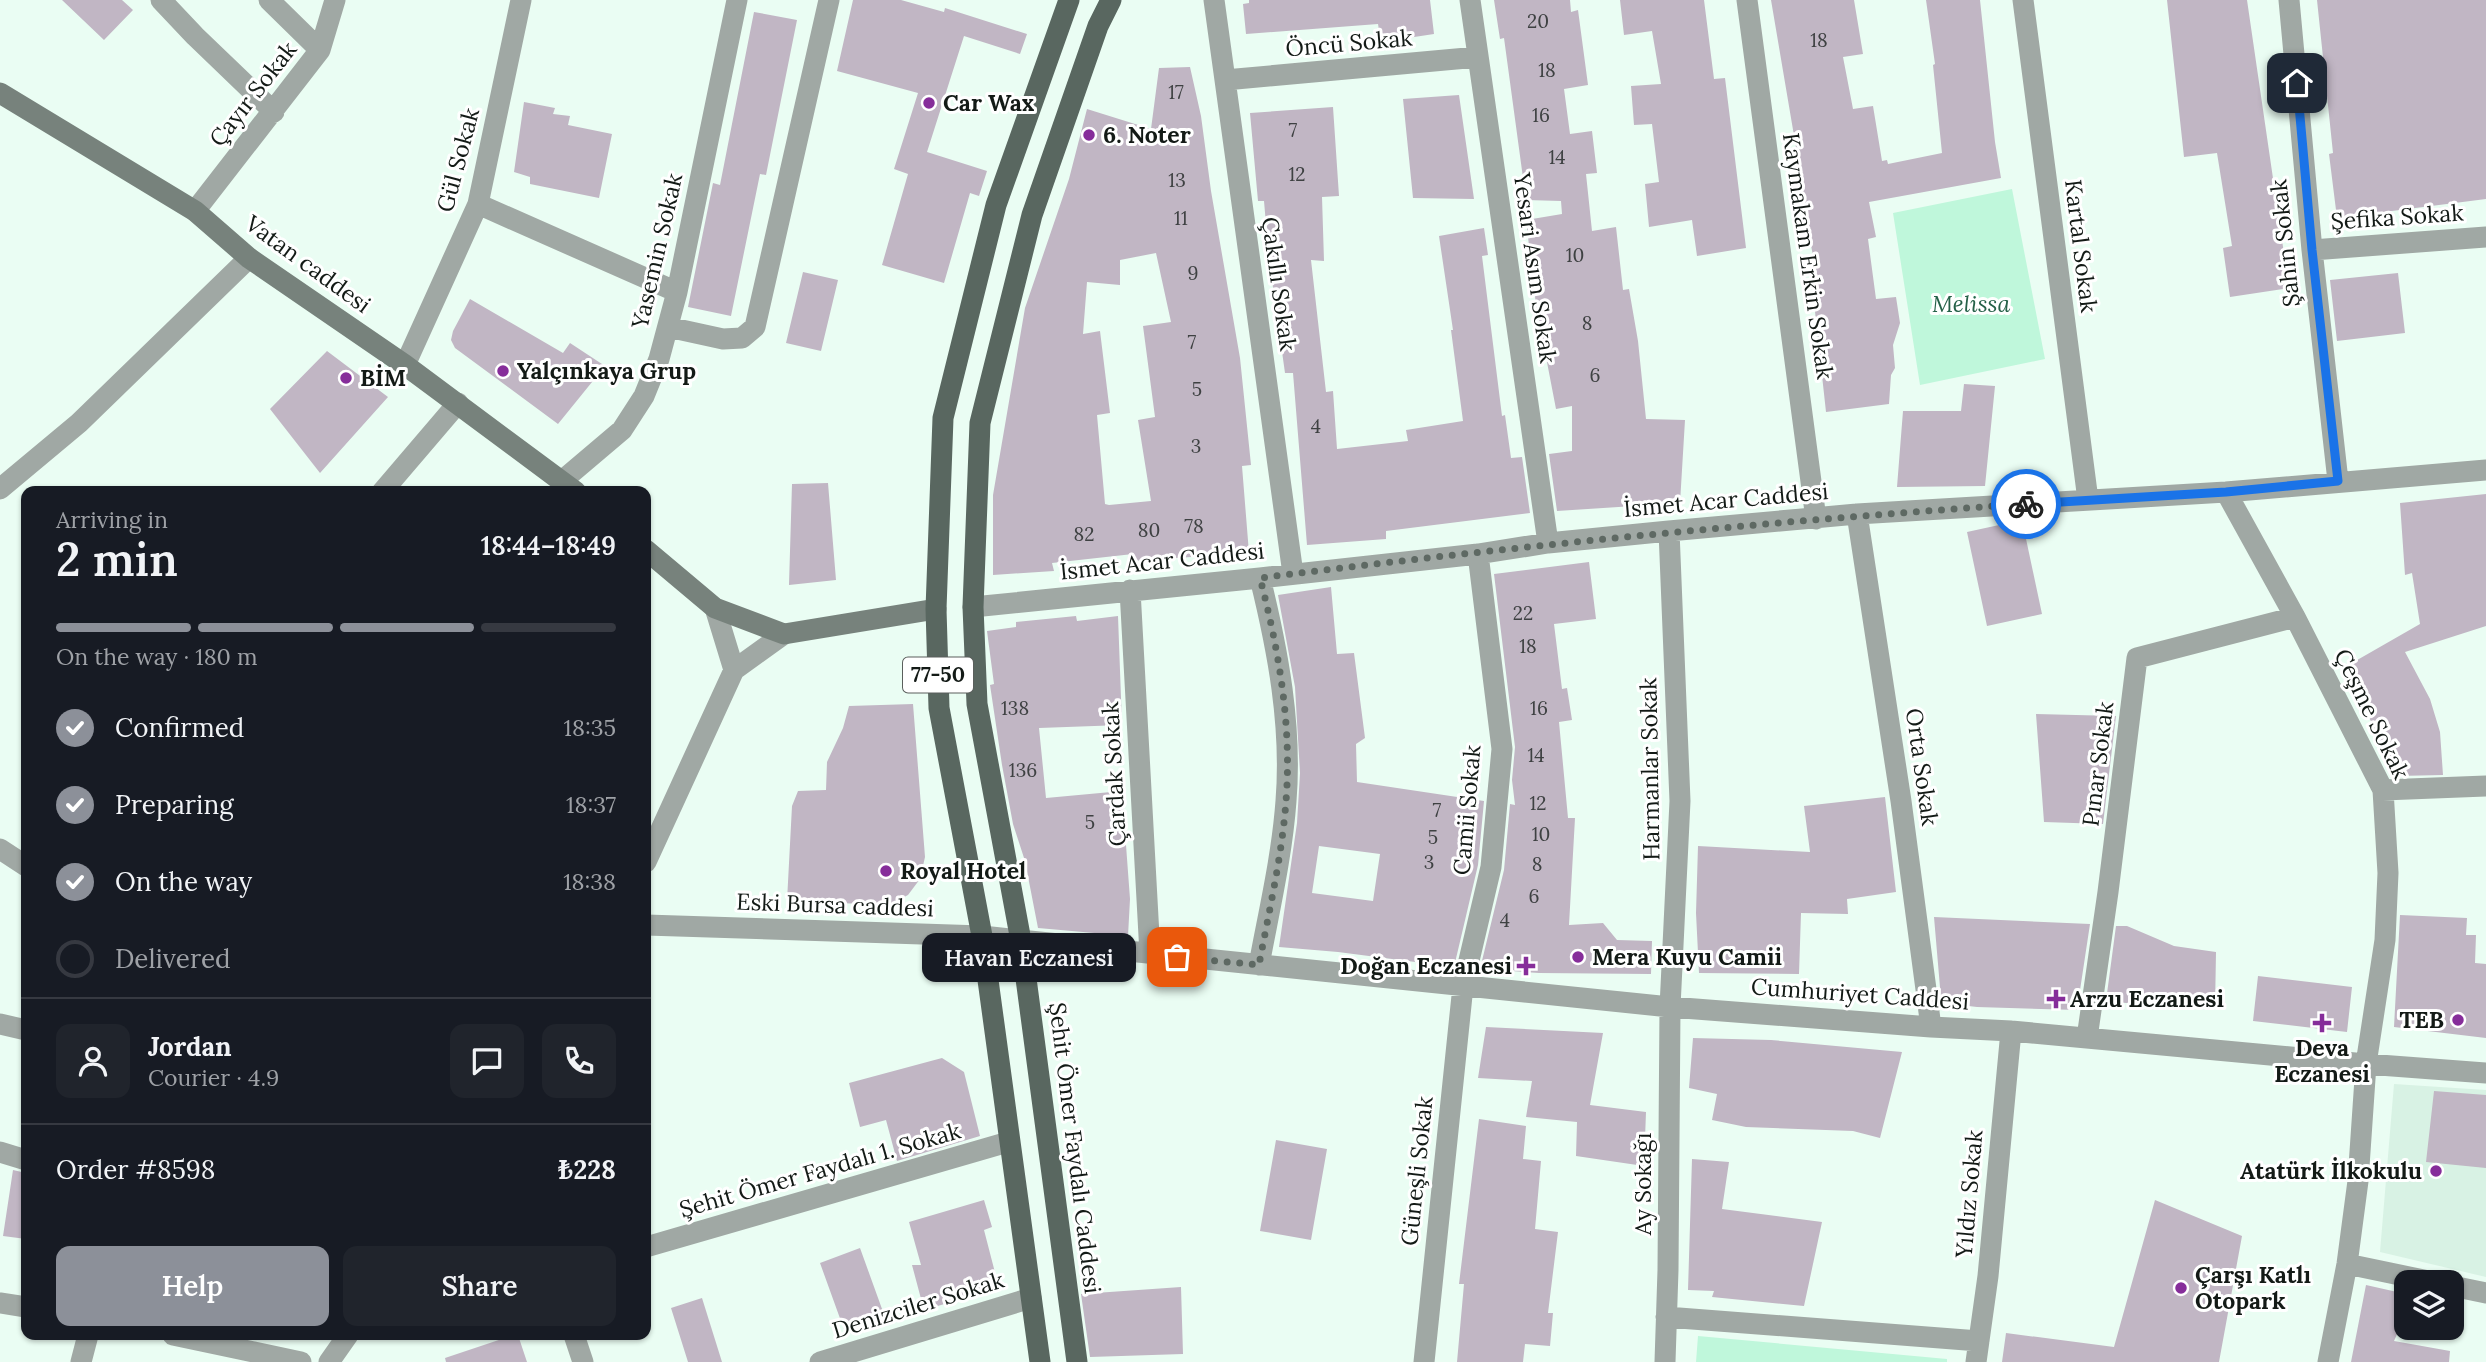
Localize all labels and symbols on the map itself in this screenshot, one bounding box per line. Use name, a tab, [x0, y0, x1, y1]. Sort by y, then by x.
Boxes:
house number: 20	[1527, 9, 1549, 33]
street label: Öncü Sokak	[1284, 22, 1414, 62]
house number: 18	[1810, 28, 1828, 52]
street label: Çayır Sokak	[203, 35, 303, 152]
pin	[2267, 53, 2327, 113]
house number: 18	[1538, 58, 1556, 82]
house number: 17	[1168, 80, 1184, 104]
place label: Car Wax	[943, 88, 1035, 117]
marker: Car Wax	[921, 95, 937, 111]
house number: 16	[1532, 103, 1550, 127]
street label: Gül Sokak	[430, 104, 485, 215]
house number: 7	[1289, 118, 1298, 142]
place label: 6. Noter	[1103, 120, 1191, 149]
marker: 6. Noter	[1081, 127, 1097, 143]
street label: Kaymakam Erkin Sokak	[1777, 131, 1840, 382]
house number: 14	[1548, 145, 1566, 169]
house number: 12	[1288, 162, 1306, 186]
house number: 13	[1168, 168, 1186, 192]
street label: Yasemin Sokak	[624, 170, 689, 332]
street label: Yesari Asım Sokak	[1508, 170, 1563, 366]
street label: Şahin Sokak	[2263, 177, 2306, 308]
street label: Kartal Sokak	[2059, 178, 2104, 315]
street label: Şefika Sokak	[2330, 197, 2465, 236]
house number: 11	[1174, 206, 1188, 230]
street label: Vatan caddesi	[239, 208, 377, 319]
street label: Çakıllı Sokak	[1256, 215, 1303, 353]
house number: 10	[1566, 243, 1584, 267]
house number: 9	[1188, 261, 1198, 285]
park label: Melissa	[1932, 289, 2010, 318]
house number: 8	[1582, 311, 1592, 335]
house number: 7	[1188, 330, 1197, 354]
place label: Yalçınkaya Grup	[517, 356, 696, 385]
place label: BİM	[360, 363, 406, 392]
marker: Yalçınkaya Grup	[495, 363, 511, 379]
house number: 6	[1590, 363, 1601, 387]
marker: BİM	[338, 370, 354, 386]
house number: 5	[1192, 377, 1202, 401]
house number: 4	[1311, 414, 1321, 438]
house number: 3	[1191, 434, 1201, 458]
courier	[1991, 469, 2061, 539]
street label: İsmet Acar Caddesi	[1622, 476, 1830, 523]
house number: 78	[1184, 514, 1204, 538]
house number: 80	[1138, 518, 1160, 542]
house number: 82	[1074, 522, 1094, 546]
street label: İsmet Acar Caddesi	[1058, 535, 1266, 586]
house number: 22	[1513, 601, 1533, 625]
house number: 18	[1519, 634, 1537, 658]
street label: Çeşme Sokak	[2328, 644, 2417, 784]
road number: 77-50	[903, 658, 973, 692]
street label: Harmanlar Sokak	[1633, 677, 1666, 861]
house number: 138	[1001, 696, 1029, 720]
house number: 16	[1530, 696, 1548, 720]
street label: Pınar Sokak	[2075, 699, 2120, 828]
street label: Çardak Sokak	[1095, 700, 1132, 847]
street label: Orta Sokak	[1900, 706, 1945, 828]
street label: Camii Sokak	[1446, 743, 1487, 876]
house number: 14	[1527, 743, 1545, 767]
house number: 136	[1009, 758, 1037, 782]
house number: 12	[1529, 791, 1547, 815]
house number: 7	[1433, 798, 1442, 822]
house number: 5	[1085, 810, 1095, 834]
house number: 10	[1532, 822, 1550, 846]
house number: 5	[1428, 825, 1438, 849]
house number: 3	[1424, 850, 1434, 874]
house number: 8	[1532, 852, 1542, 876]
place label: Royal Hotel	[900, 856, 1026, 885]
marker: Royal Hotel	[878, 863, 894, 879]
house number: 6	[1529, 884, 1540, 908]
street label: Eski Bursa caddesi	[736, 887, 934, 922]
house number: 4	[1500, 908, 1510, 932]
pin	[1147, 927, 1207, 987]
callout: Havan Eczanesi	[922, 932, 1135, 982]
place label: Mera Kuyu Camii	[1592, 942, 1782, 971]
marker: Mera Kuyu Camii	[1570, 949, 1586, 965]
place label: Doğan Eczanesi	[1340, 951, 1512, 980]
marker: Doğan Eczanesi	[1518, 958, 1534, 974]
street label: Cumhuriyet Caddesi	[1750, 971, 1970, 1016]
place label: Arzu Eczanesi	[2070, 984, 2224, 1013]
marker: Arzu Eczanesi	[2048, 991, 2064, 1007]
street label: Şehit Ömer Faydalı Caddesi	[1043, 1001, 1108, 1295]
place label: TEB	[2399, 1005, 2444, 1034]
marker: TEB	[2450, 1012, 2466, 1028]
marker: Deva Eczanesi	[2314, 1015, 2330, 1031]
place label: Deva Eczanesi	[2274, 1033, 2370, 1088]
street label: Güneşli Sokak	[1394, 1094, 1439, 1247]
street label: Şehit Ömer Faydalı 1. Sokak	[676, 1115, 964, 1224]
street label: Yıldız Sokak	[1948, 1128, 1989, 1260]
street label: Ay Sokağı	[1628, 1133, 1657, 1236]
place label: Atatürk İlkokulu	[2240, 1156, 2422, 1185]
marker: Atatürk İlkokulu	[2428, 1163, 2444, 1179]
place label: Çarşı Katlı Otopark	[2195, 1260, 2311, 1315]
street label: Denizciler Sokak	[828, 1264, 1008, 1344]
marker: Çarşı Katlı Otopark	[2173, 1280, 2189, 1296]

